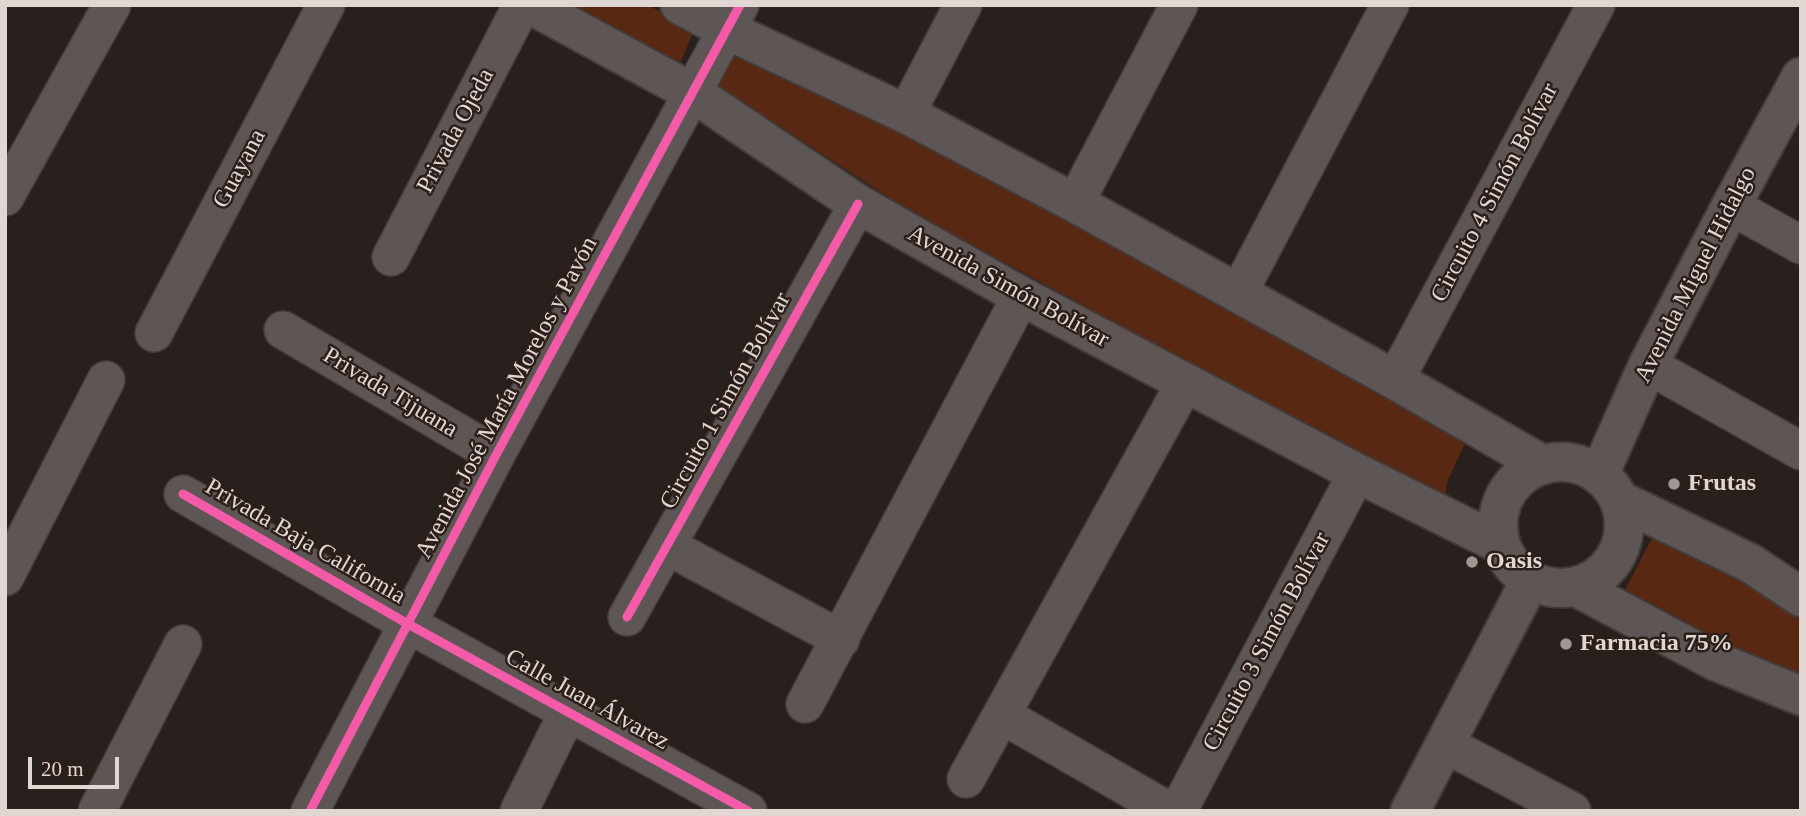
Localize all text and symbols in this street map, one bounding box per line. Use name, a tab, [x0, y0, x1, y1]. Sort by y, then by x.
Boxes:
street label: Privada Ojeda	[411, 64, 501, 198]
street label: Circuito 4 Simón Bolívar	[1425, 79, 1565, 307]
street label: Guayana	[207, 125, 273, 213]
street label: Avenida Miguel Hidalgo	[1629, 162, 1763, 388]
street label: Avenida Simón Bolívar	[902, 220, 1114, 354]
street label: Avenida José María Morelos y Pavón	[410, 232, 604, 564]
street label: Circuito 1 Simón Bolívar	[654, 288, 798, 514]
street label: Privada Tijuana	[318, 342, 462, 444]
place label: Frutas	[1688, 470, 1756, 498]
street label: Privada Baja California	[200, 473, 410, 611]
marker: Frutas	[1666, 476, 1682, 492]
street label: Circuito 3 Simón Bolívar	[1197, 528, 1337, 756]
place label: Oasis	[1486, 548, 1542, 576]
marker: Oasis	[1464, 554, 1480, 570]
place label: Farmacia 75%	[1580, 630, 1733, 658]
marker: Farmacia 75%	[1558, 636, 1574, 652]
street label: Calle Juan Álvarez	[500, 643, 674, 757]
scale bar	[32, 742, 122, 786]
text: 20 m	[41, 757, 84, 781]

